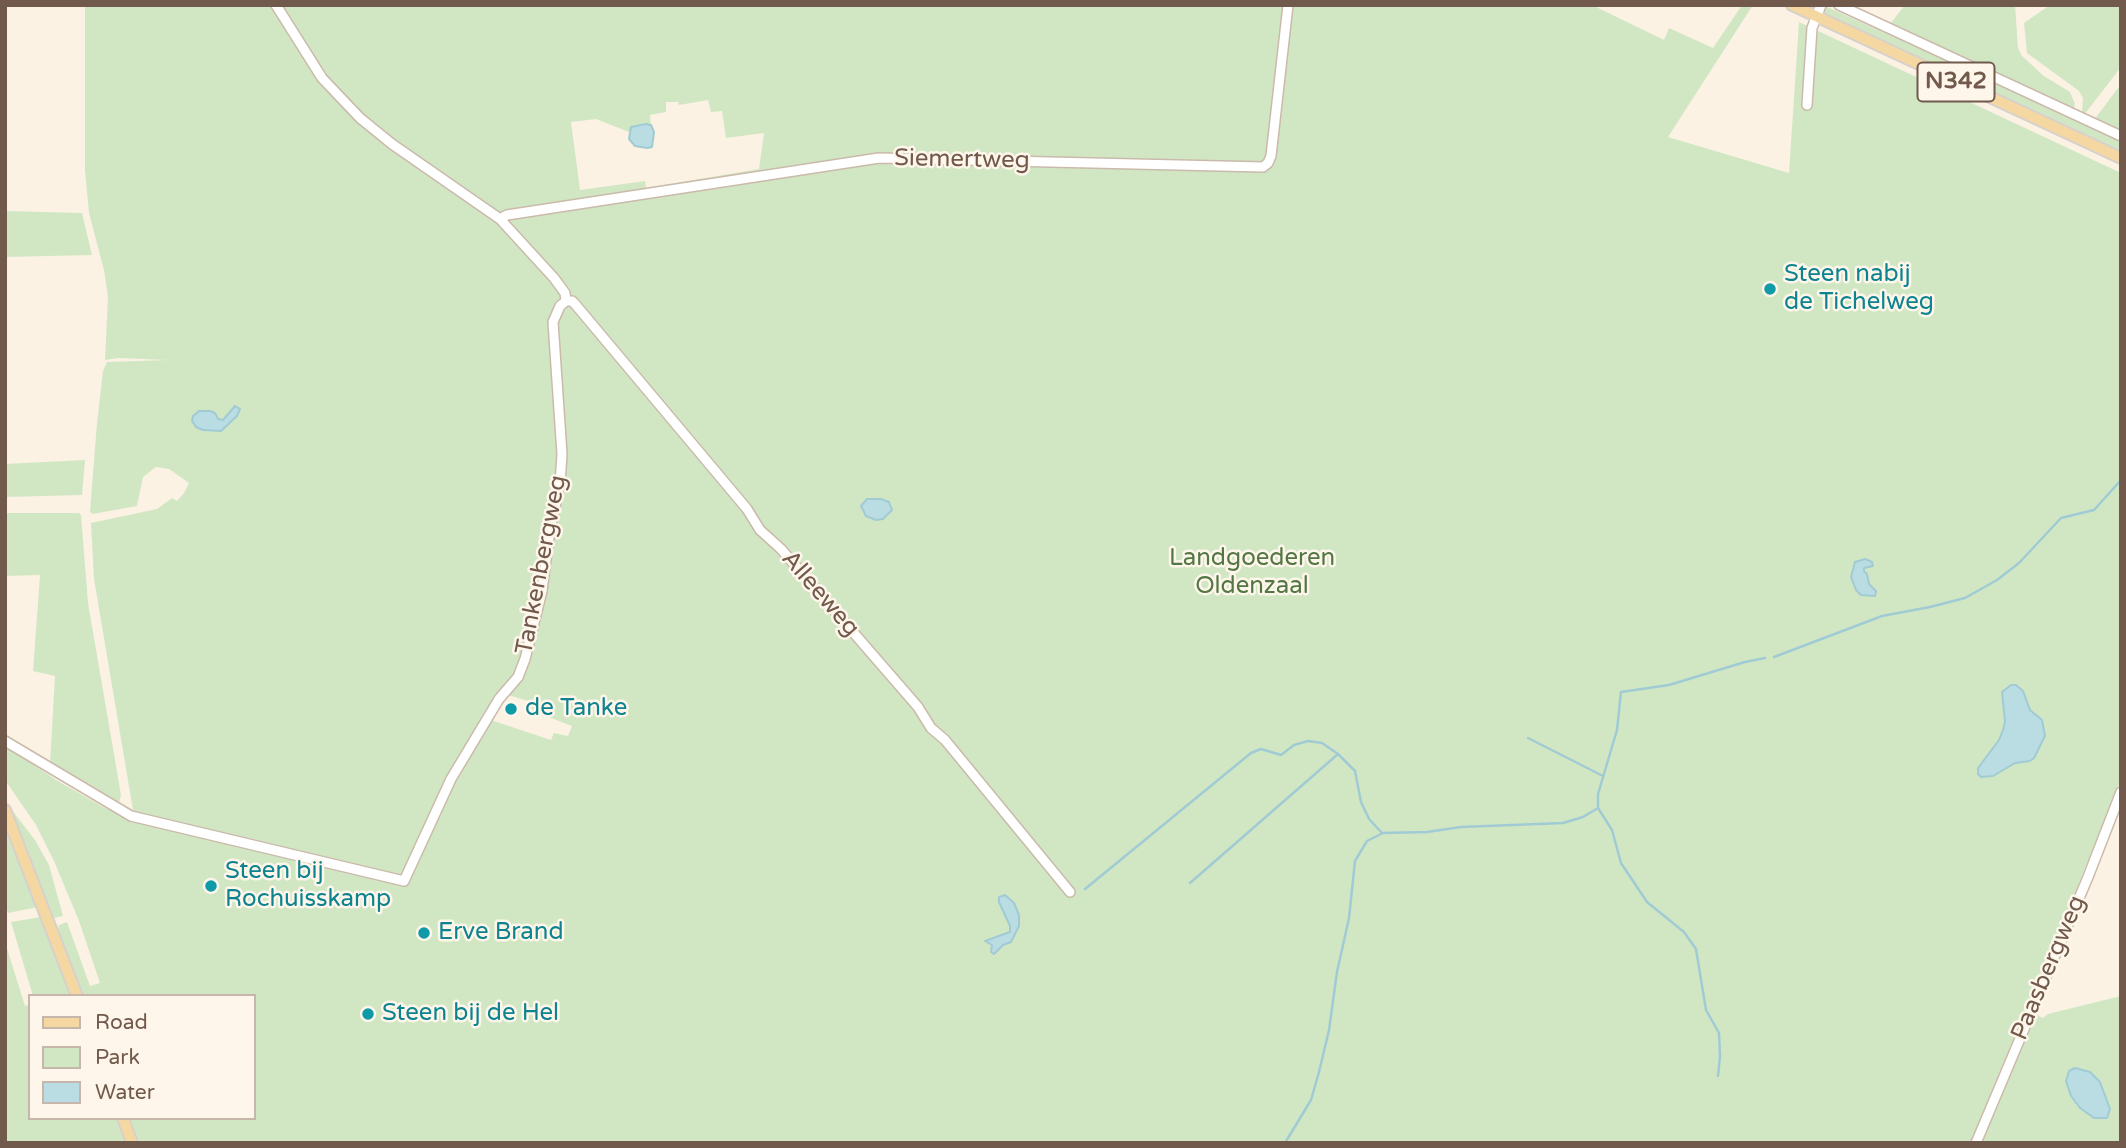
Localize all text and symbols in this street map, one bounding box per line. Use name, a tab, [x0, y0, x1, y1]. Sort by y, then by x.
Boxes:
road number: N342	[1918, 62, 1994, 102]
street label: Siemertweg	[894, 144, 1030, 176]
place label: Steen nabij de Tichelweg	[1784, 261, 1934, 317]
marker: Steen nabij de Tichelweg	[1762, 281, 1778, 297]
street label: Tankenbergweg	[510, 473, 574, 657]
street label: Alleeweg	[775, 545, 865, 643]
park label: Landgoederen Oldenzaal	[1169, 545, 1335, 601]
place label: de Tanke	[525, 695, 627, 723]
marker: de Tanke	[503, 701, 519, 717]
place label: Steen bij Rochuisskamp	[225, 858, 391, 914]
marker: Steen bij Rochuisskamp	[203, 878, 219, 894]
street label: Paasbergweg	[2006, 891, 2092, 1045]
place label: Erve Brand	[438, 919, 564, 947]
marker: Erve Brand	[416, 925, 432, 941]
legend	[28, 994, 256, 1120]
place label: Steen bij de Hel	[382, 1000, 559, 1028]
marker: Steen bij de Hel	[360, 1006, 376, 1022]
text: Road	[95, 1010, 148, 1035]
text: Park	[95, 1045, 140, 1070]
text: Water	[95, 1080, 155, 1105]

